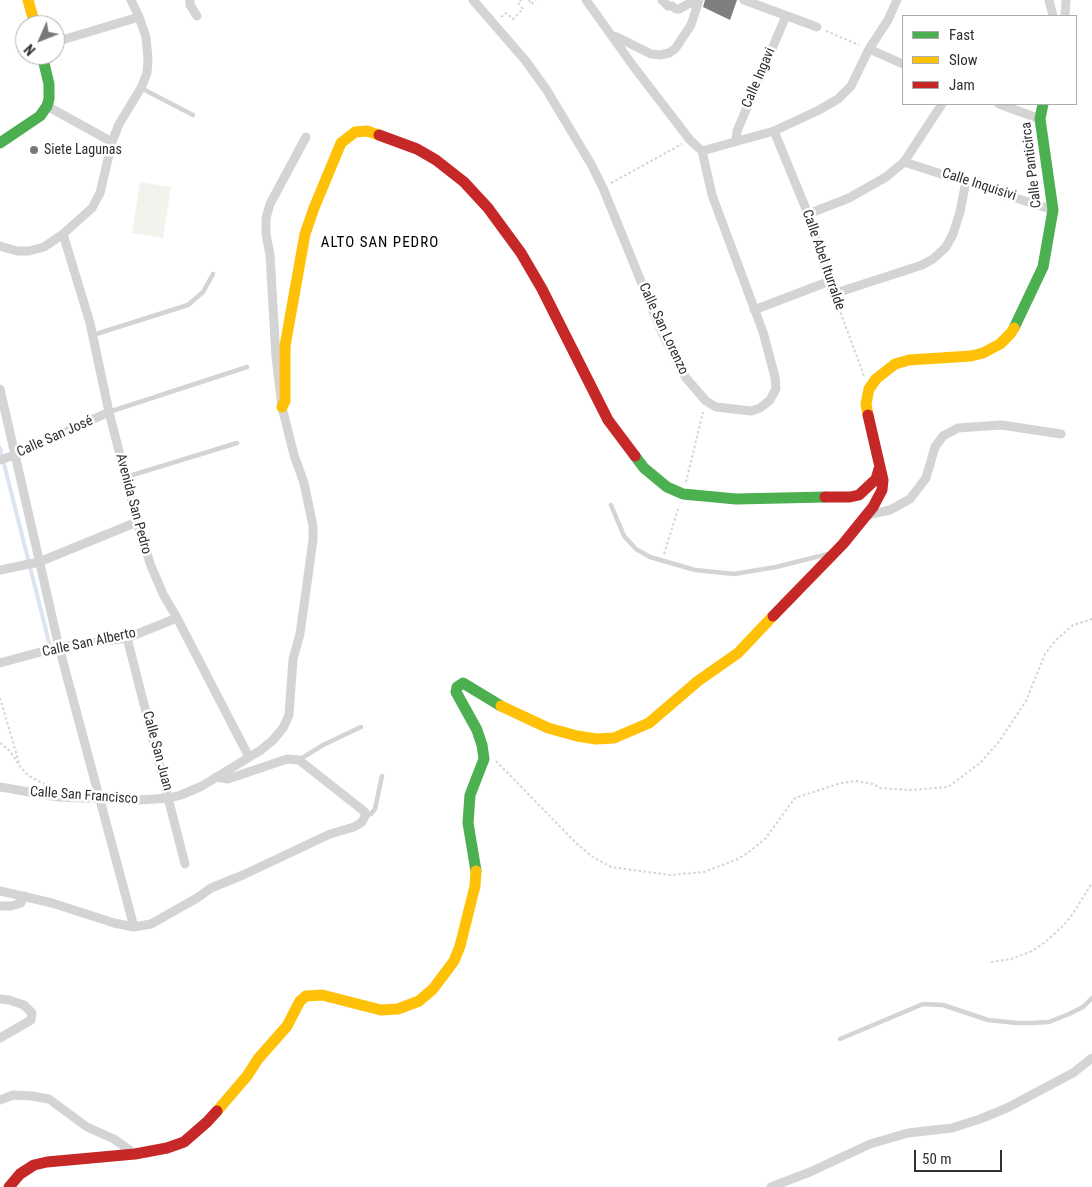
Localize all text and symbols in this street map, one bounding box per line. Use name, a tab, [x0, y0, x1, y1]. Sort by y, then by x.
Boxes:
north arrow	[15, 15, 65, 65]
legend	[902, 15, 1077, 105]
text: Fast	[949, 26, 974, 44]
text: N	[21, 41, 39, 58]
street label: Calle Ingavi	[739, 45, 779, 111]
text: Slow	[949, 51, 978, 69]
text: Jam	[949, 76, 975, 94]
street label: Calle Panticirca	[1018, 121, 1046, 209]
place label: Siete Lagunas	[44, 142, 122, 158]
marker: Siete Lagunas	[28, 144, 40, 156]
street label: Calle Inquisivi	[940, 165, 1018, 205]
street label: Calle Abel Iturralde	[798, 208, 848, 312]
district label: ALTO SAN PEDRO	[319, 234, 441, 252]
street label: Calle San Lorenzo	[634, 281, 692, 377]
street label: Calle San José	[14, 413, 96, 461]
street label: Avenida San Pedro	[112, 452, 154, 556]
street label: Calle San Alberto	[41, 625, 137, 661]
street label: Calle San Juan	[138, 709, 176, 793]
street label: Calle San Francisco	[29, 784, 139, 808]
scale bar	[917, 1140, 1004, 1172]
text: 50 m	[922, 1150, 952, 1168]

